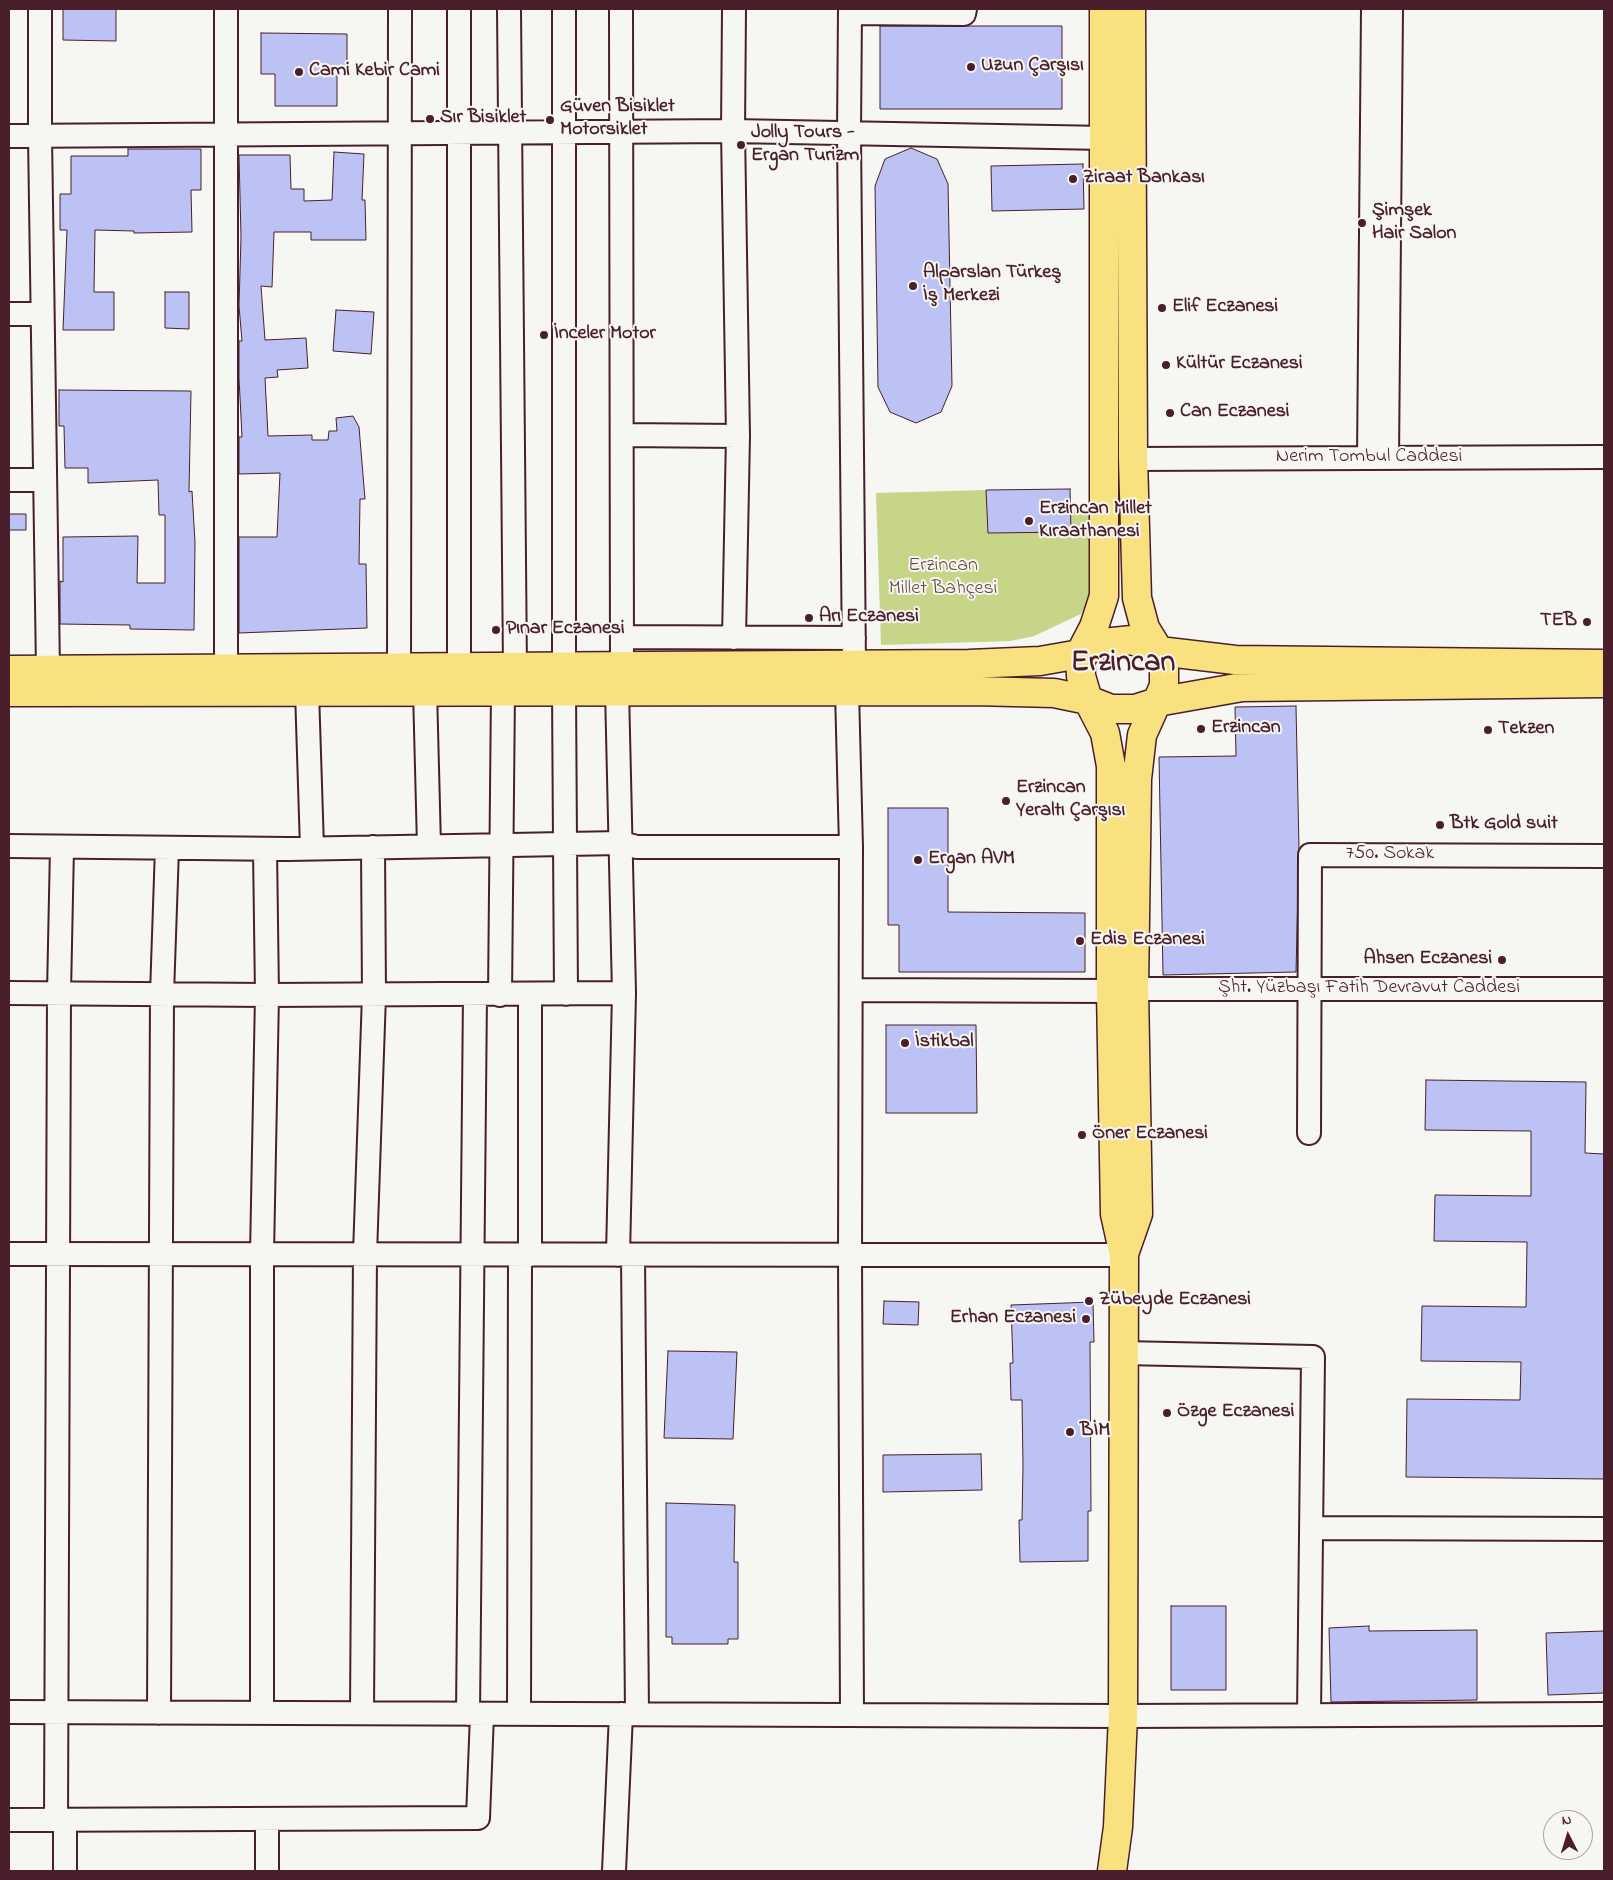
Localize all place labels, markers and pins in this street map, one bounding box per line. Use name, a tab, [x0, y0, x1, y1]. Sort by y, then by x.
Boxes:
place label: Uzun Çarşısı	[981, 55, 1084, 79]
place label: Cami Kebir Cami	[309, 60, 440, 84]
marker: Uzun Çarşısı	[965, 61, 977, 73]
marker: Cami Kebir Cami	[293, 66, 305, 78]
place label: Güven Bisiklet Motorsiklet	[560, 96, 675, 143]
place label: Sır Bisiklet	[440, 107, 526, 131]
marker: Sır Bisiklet	[424, 113, 436, 125]
marker: Güven Bisiklet Motorsiklet	[544, 114, 556, 126]
place label: Jolly Tours - Ergan Turizm	[751, 122, 859, 169]
marker: Jolly Tours - Ergan Turizm	[735, 139, 747, 151]
place label: Ziraat Bankası	[1083, 167, 1205, 191]
marker: Ziraat Bankası	[1067, 173, 1079, 185]
place label: Şimşek Hair Salon	[1372, 200, 1456, 247]
marker: Şimşek Hair Salon	[1356, 217, 1368, 229]
place label: Alparslan Türkeş İş Merkezi	[923, 262, 1061, 309]
marker: Alparslan Türkeş İş Merkezi	[907, 280, 919, 292]
place label: Elif Eczanesi	[1172, 296, 1278, 320]
marker: Elif Eczanesi	[1156, 302, 1168, 314]
place label: İnceler Motor	[554, 323, 656, 347]
marker: İnceler Motor	[538, 329, 550, 341]
place label: Kültür Eczanesi	[1176, 353, 1303, 377]
marker: Kültür Eczanesi	[1160, 359, 1172, 371]
place label: Can Eczanesi	[1180, 401, 1289, 425]
marker: Can Eczanesi	[1164, 407, 1176, 419]
place label: Erzincan Millet Kıraathanesi	[1039, 498, 1152, 545]
marker: Erzincan Millet Kıraathanesi	[1023, 515, 1035, 527]
place label: Arı Eczanesi	[819, 606, 919, 630]
place label: TEB	[1540, 610, 1577, 634]
marker: Arı Eczanesi	[803, 612, 815, 624]
marker: TEB	[1581, 616, 1593, 628]
place label: Pınar Eczanesi	[506, 618, 625, 642]
marker: Pınar Eczanesi	[490, 624, 502, 636]
place label: Erzincan	[1211, 717, 1281, 741]
place label: Tekzen	[1498, 718, 1554, 742]
marker: Erzincan	[1195, 723, 1207, 735]
marker: Tekzen	[1482, 724, 1494, 736]
place label: Erzincan Yeraltı Çarşısı	[1016, 777, 1125, 824]
marker: Erzincan Yeraltı Çarşısı	[1000, 795, 1012, 807]
place label: Btk Gold suit	[1450, 813, 1558, 837]
marker: Btk Gold suit	[1434, 819, 1446, 831]
place label: Ergan AVM	[928, 848, 1015, 872]
marker: Ergan AVM	[912, 854, 924, 866]
place label: Edis Eczanesi	[1090, 929, 1205, 953]
marker: Edis Eczanesi	[1074, 935, 1086, 947]
place label: Ahsen Eczanesi	[1363, 948, 1492, 972]
marker: Ahsen Eczanesi	[1496, 954, 1508, 966]
place label: İstikbal	[915, 1031, 974, 1055]
marker: İstikbal	[899, 1037, 911, 1049]
place label: Öner Eczanesi	[1092, 1123, 1208, 1147]
marker: Öner Eczanesi	[1076, 1129, 1088, 1141]
place label: Zübeyde Eczanesi	[1099, 1289, 1251, 1313]
marker: Zübeyde Eczanesi	[1083, 1295, 1095, 1307]
place label: Erhan Eczanesi	[950, 1307, 1076, 1331]
marker: Erhan Eczanesi	[1080, 1313, 1092, 1325]
place label: Özge Eczanesi	[1177, 1401, 1294, 1425]
marker: Özge Eczanesi	[1161, 1407, 1173, 1419]
place label: BİM	[1080, 1420, 1110, 1444]
marker: BİM	[1064, 1426, 1076, 1438]

